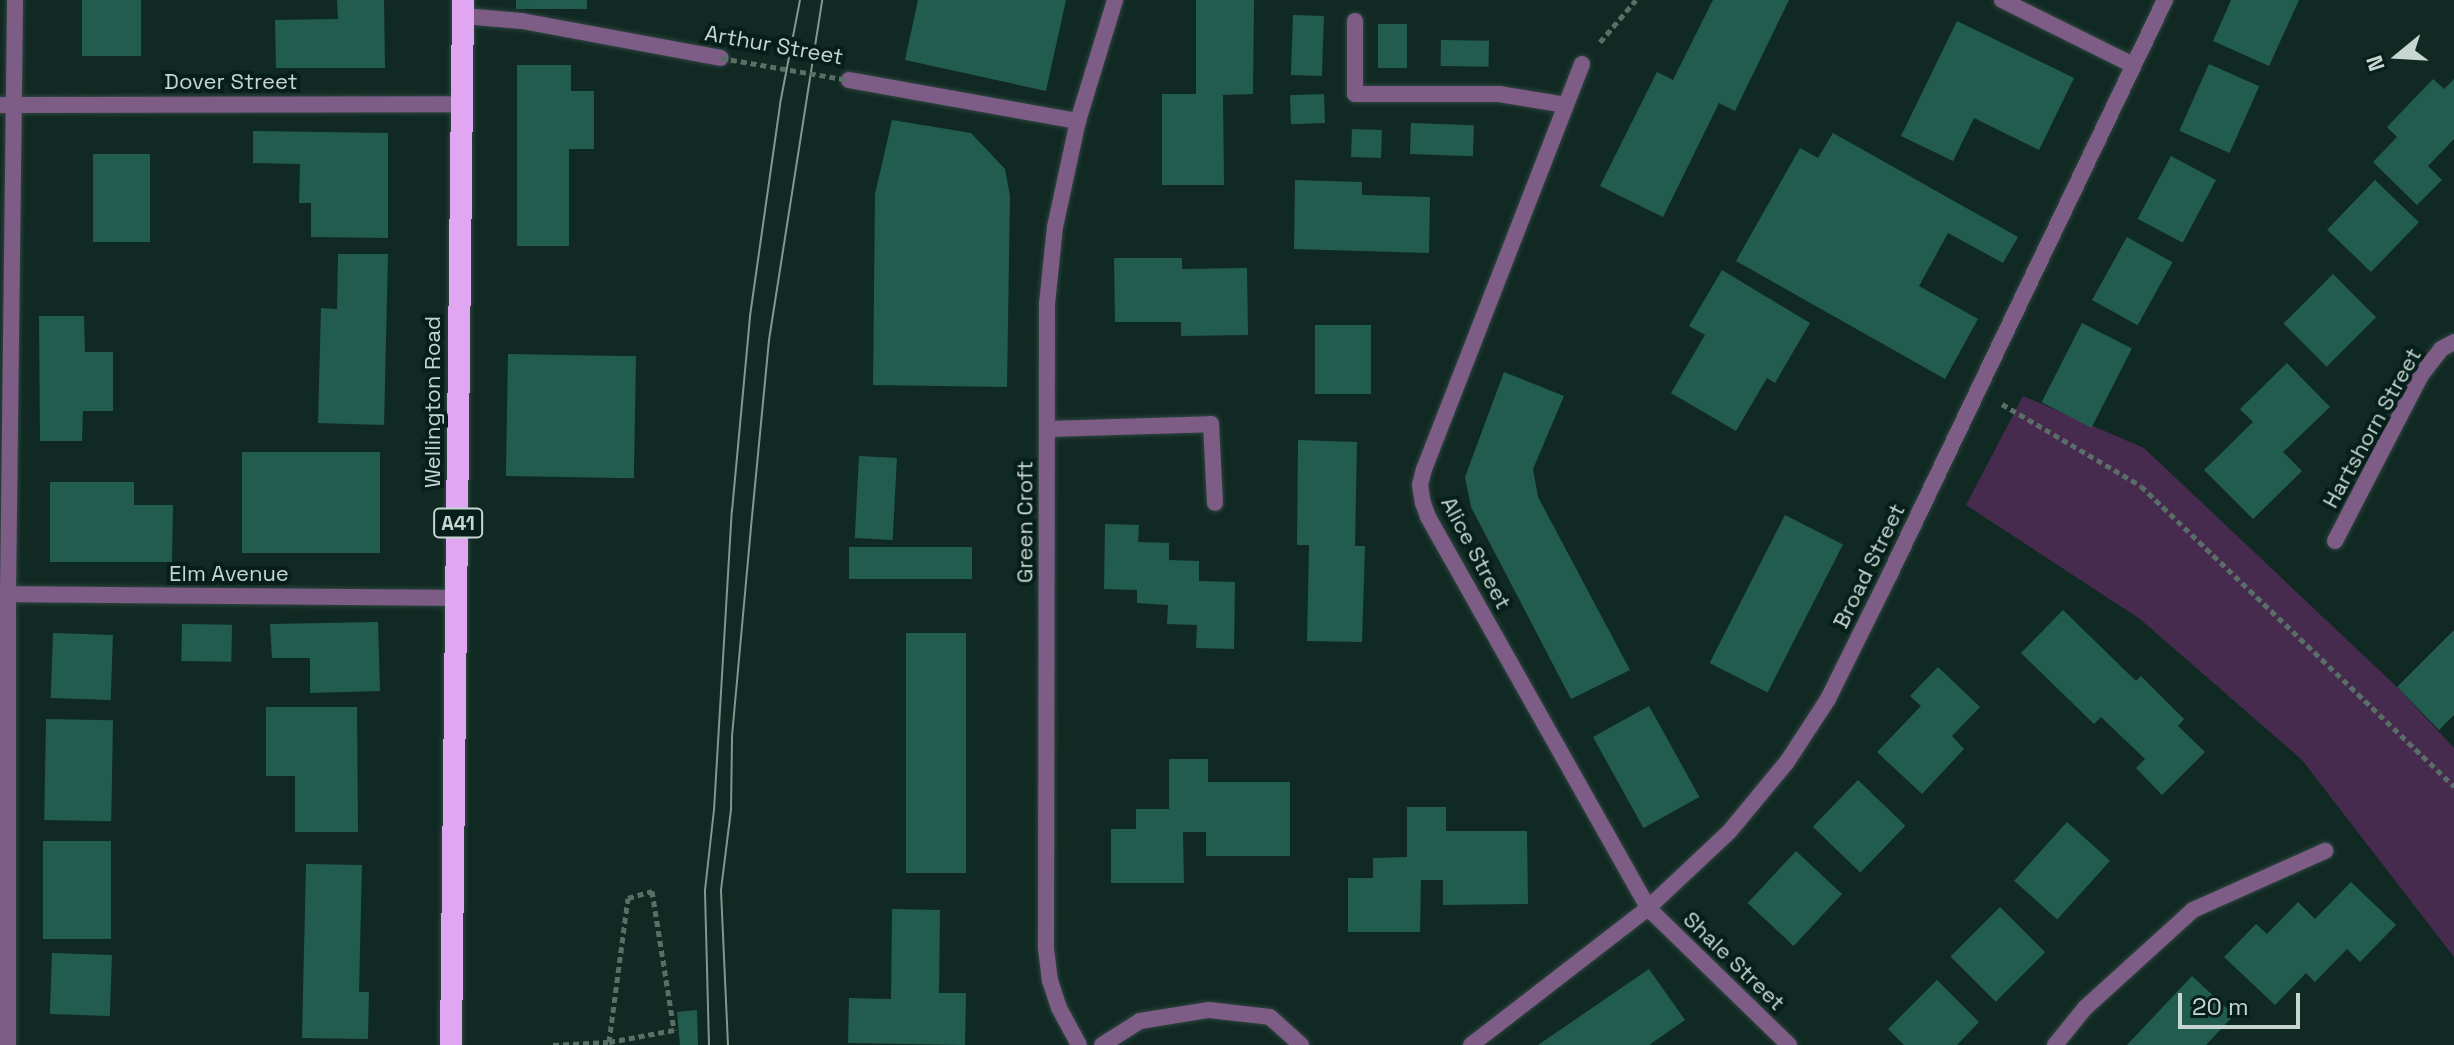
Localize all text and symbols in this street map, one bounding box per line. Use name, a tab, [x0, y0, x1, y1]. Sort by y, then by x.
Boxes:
north arrow	[2358, 16, 2438, 96]
street label: Arthur Street	[703, 20, 845, 70]
text: N	[2360, 52, 2391, 75]
street label: Dover Street	[164, 69, 298, 95]
street label: Wellington Road	[420, 316, 446, 488]
street label: Hartshorn Street	[2317, 343, 2427, 513]
street label: Green Croft	[1012, 461, 1038, 583]
street label: Alice Street	[1435, 492, 1517, 614]
street label: Broad Street	[1827, 499, 1911, 633]
road number: A41	[432, 507, 484, 539]
street label: Elm Avenue	[169, 561, 289, 587]
street label: Shale Street	[1678, 906, 1790, 1016]
scale bar	[2182, 977, 2304, 1027]
text: 20 m	[2192, 991, 2249, 1022]

